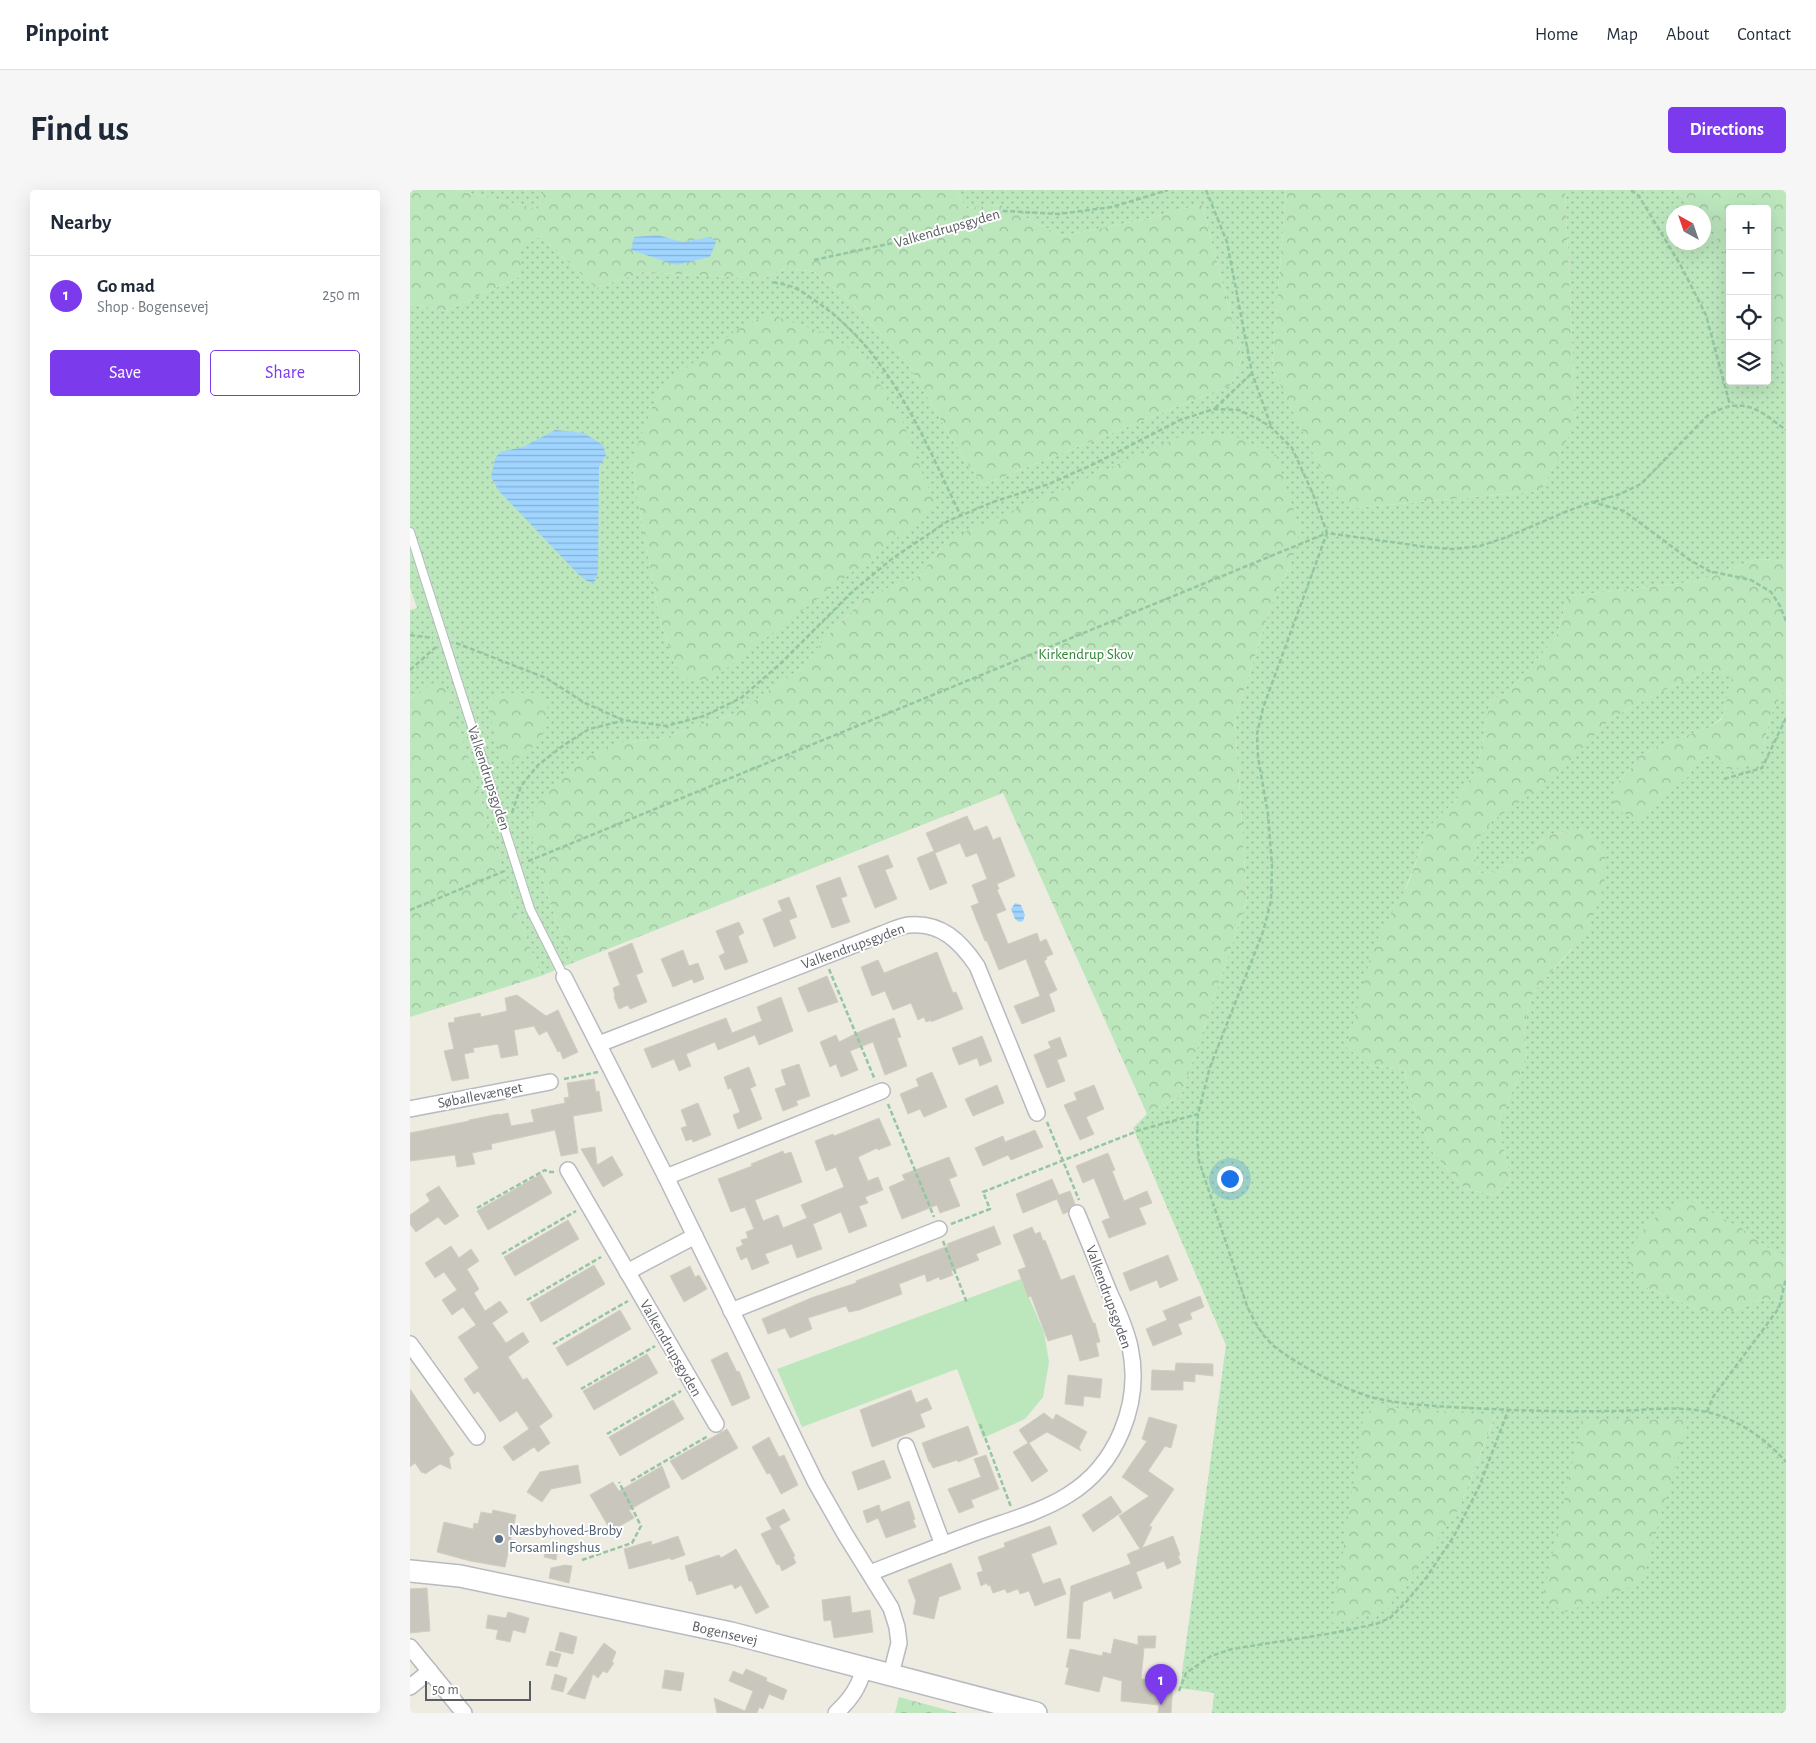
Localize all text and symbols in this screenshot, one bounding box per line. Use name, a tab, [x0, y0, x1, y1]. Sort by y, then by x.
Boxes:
text: Pinpoint	[25, 22, 109, 46]
text: Home	[1535, 26, 1578, 44]
text: Map	[1606, 26, 1638, 44]
text: About	[1666, 26, 1709, 44]
text: Contact	[1737, 26, 1791, 44]
button: Directions	[1668, 107, 1786, 153]
text: Find us	[30, 112, 129, 147]
north arrow	[1666, 205, 1711, 250]
map controls	[1726, 205, 1771, 385]
button: +	[1726, 205, 1771, 250]
street label: Valkendrupsgyden	[893, 206, 1002, 251]
text: Nearby	[50, 212, 111, 233]
button: −	[1726, 250, 1771, 295]
text: Go mad	[97, 277, 155, 296]
text: 1	[63, 287, 69, 303]
text: 250 m	[322, 287, 360, 303]
button: locate	[1726, 295, 1771, 340]
text: Shop · Bogensevej	[97, 299, 209, 315]
button: layers	[1726, 340, 1771, 385]
button: Save	[50, 350, 200, 396]
button: Share	[210, 350, 360, 396]
park label: Kirkendrup Skov	[1038, 647, 1134, 662]
street label: Valkendrupsgyden	[465, 724, 512, 832]
street label: Valkendrupsgyden	[799, 921, 907, 972]
street label: Søballevænget	[436, 1080, 524, 1111]
your location	[1217, 1166, 1243, 1192]
street label: Valkendrupsgyden	[1083, 1243, 1134, 1351]
street label: Valkendrupsgyden	[637, 1297, 704, 1399]
place label: Næsbyhoved-Broby Forsamlingshus	[509, 1523, 623, 1555]
marker: Næsbyhoved-Broby Forsamlingshus	[493, 1533, 505, 1545]
street label: Bogensevej	[691, 1619, 759, 1648]
pin: 1	[1145, 1664, 1177, 1705]
scale bar	[425, 1678, 531, 1701]
text: 50 m	[432, 1683, 459, 1697]

